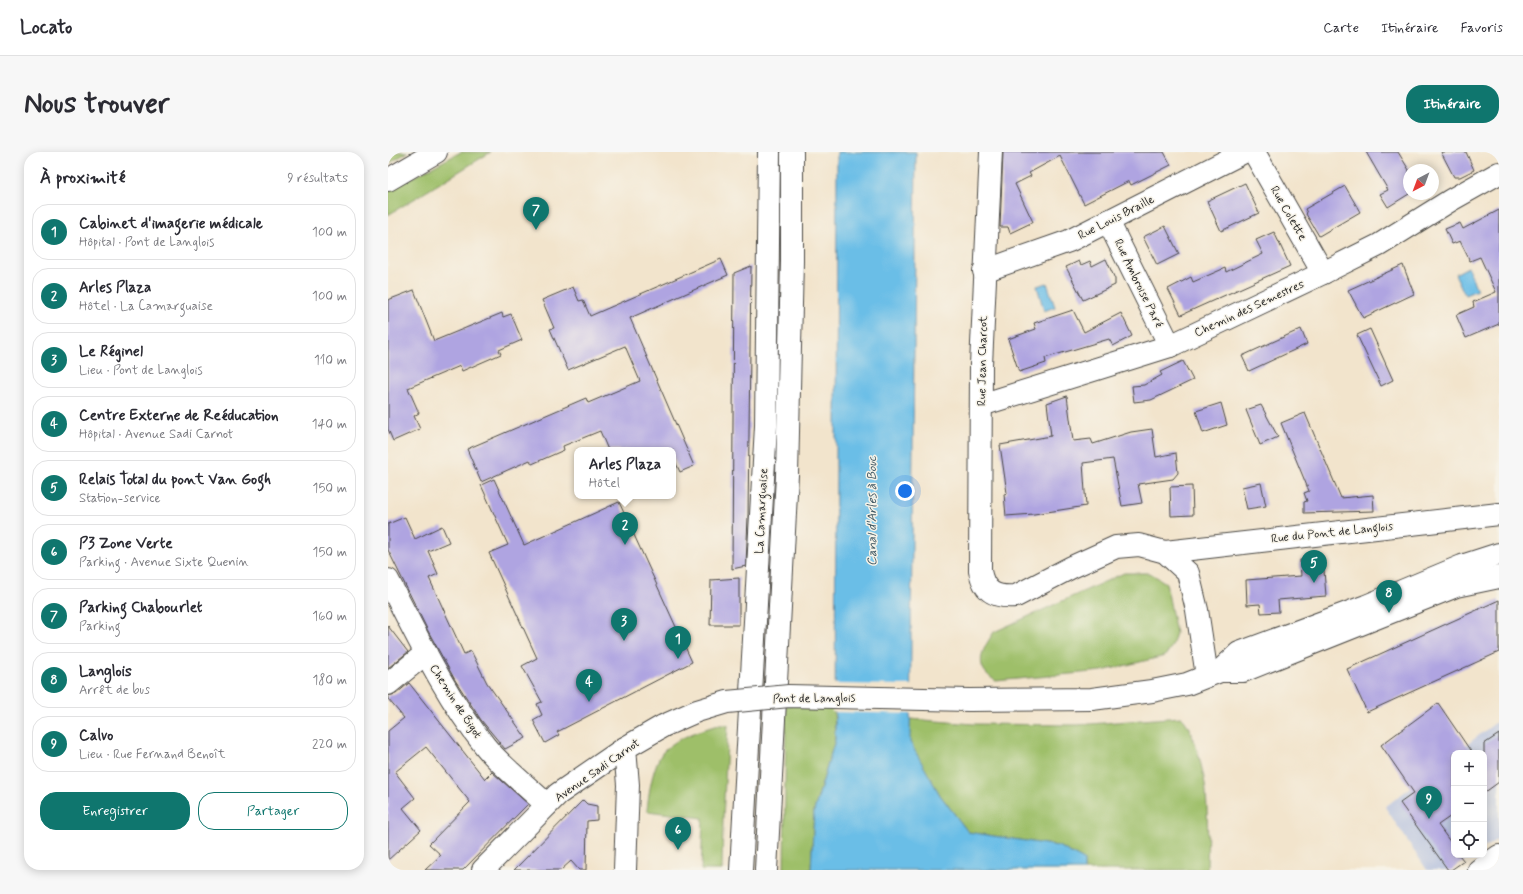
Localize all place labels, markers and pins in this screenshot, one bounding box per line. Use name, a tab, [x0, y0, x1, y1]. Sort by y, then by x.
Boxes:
pin: 7	[523, 197, 549, 230]
pin: 2	[612, 512, 638, 545]
pin: 5	[1301, 550, 1327, 583]
pin: 8	[1376, 580, 1402, 613]
pin: 3	[611, 608, 637, 641]
pin: 1	[665, 626, 691, 659]
pin: 4	[576, 669, 602, 702]
pin: 9	[1416, 786, 1442, 819]
pin: 6	[665, 817, 691, 850]

